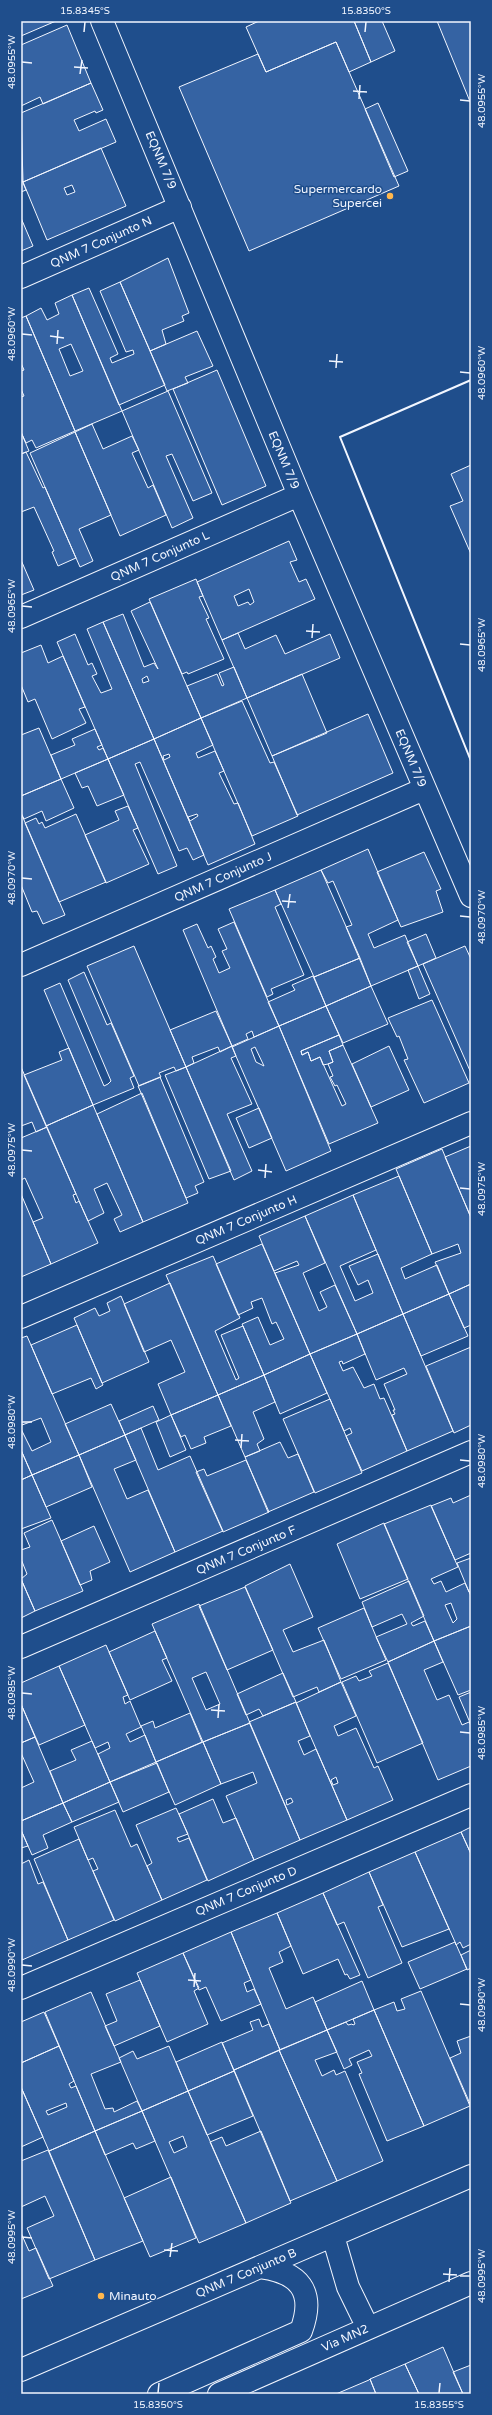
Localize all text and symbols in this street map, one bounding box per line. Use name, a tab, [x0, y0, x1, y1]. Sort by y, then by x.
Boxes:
text: 15.8345°S	[60, 5, 110, 17]
text: 15.8350°S	[341, 5, 391, 17]
text: 48.0955°W	[6, 35, 18, 89]
text: 48.0955°W	[476, 74, 488, 128]
street label: EQNM 7/9	[143, 129, 179, 191]
place label: Supermercardo Supercei	[294, 182, 382, 210]
marker: Supermercardo Supercei	[385, 191, 395, 201]
street label: QNM 7 Conjunto N	[48, 213, 154, 271]
text: 48.0960°W	[6, 307, 18, 361]
text: 48.0960°W	[476, 346, 488, 400]
street label: EQNM 7/9	[266, 429, 302, 491]
street label: QNM 7 Conjunto L	[108, 528, 212, 584]
text: 48.0965°W	[6, 579, 18, 633]
text: 48.0965°W	[476, 618, 488, 672]
street label: EQNM 7/9	[393, 727, 429, 789]
street label: QNM 7 Conjunto J	[172, 849, 274, 905]
text: 48.0970°W	[6, 851, 18, 905]
text: 48.0970°W	[476, 890, 488, 944]
text: 48.0975°W	[6, 1123, 18, 1177]
text: 48.0975°W	[476, 1162, 488, 1216]
street label: QNM 7 Conjunto H	[193, 1192, 299, 1248]
text: 48.0980°W	[6, 1395, 18, 1449]
text: 48.0980°W	[476, 1434, 488, 1488]
street label: QNM 7 Conjunto F	[194, 1523, 298, 1577]
text: 48.0985°W	[6, 1666, 18, 1720]
text: 48.0985°W	[476, 1706, 488, 1760]
street label: QNM 7 Conjunto D	[193, 1863, 299, 1919]
text: 48.0990°W	[6, 1938, 18, 1992]
text: 48.0990°W	[476, 1978, 488, 2032]
text: 48.0995°W	[6, 2210, 18, 2264]
street label: QNM 7 Conjunto B	[193, 2245, 299, 2301]
text: 48.0995°W	[476, 2249, 488, 2303]
place label: Minauto	[109, 2289, 157, 2303]
marker: Minauto	[96, 2291, 106, 2301]
street label: Via MN2	[319, 2321, 371, 2355]
text: 15.8350°S	[133, 2399, 183, 2411]
text: 15.8355°S	[414, 2399, 464, 2411]

